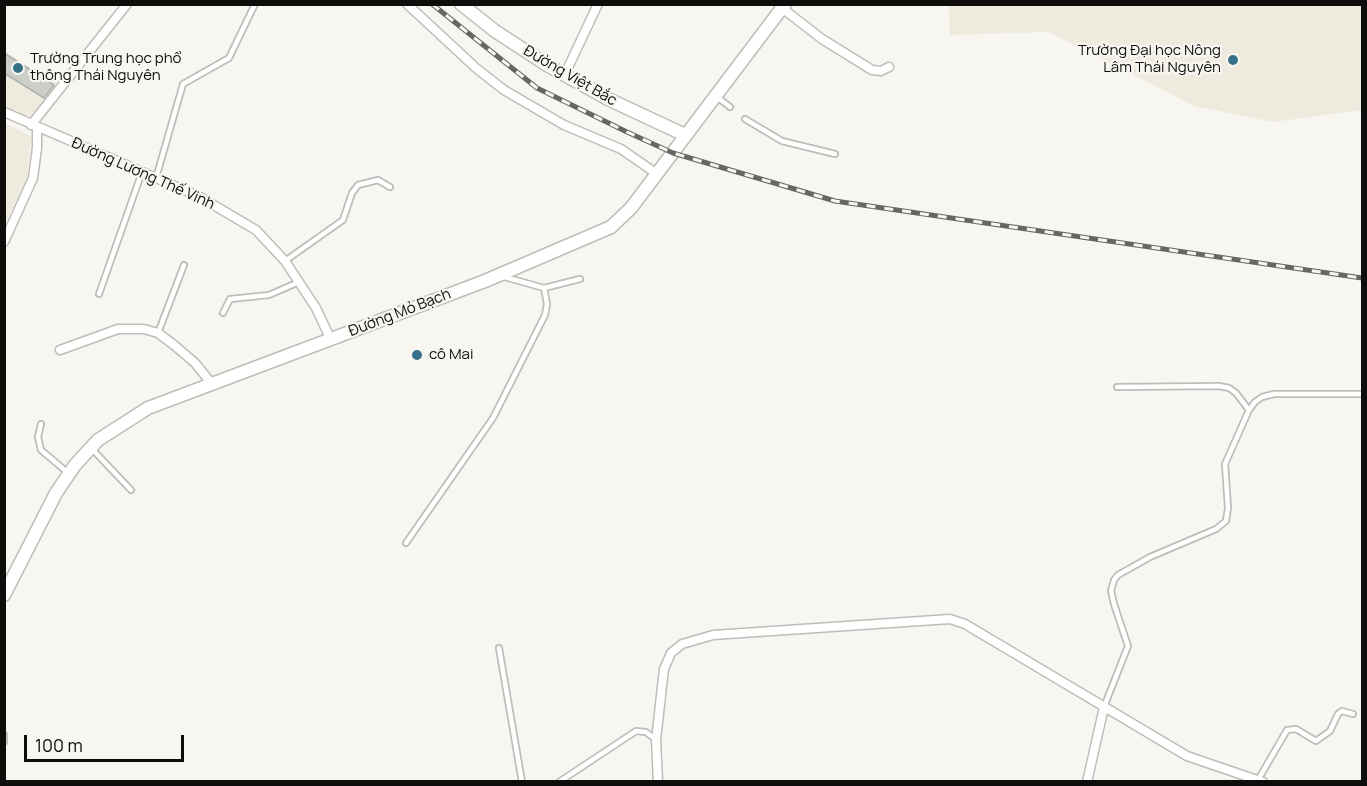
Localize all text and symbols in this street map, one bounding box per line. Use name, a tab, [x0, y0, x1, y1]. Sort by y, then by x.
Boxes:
street label: Đường Việt Bắc	[520, 42, 620, 110]
place label: Trường Đại học Nông Lâm Thái Nguyên	[1078, 42, 1221, 77]
place label: Trường Trung học phổ thông Thái Nguyên	[30, 50, 181, 85]
marker: Trường Đại học Nông Lâm Thái Nguyên	[1226, 53, 1240, 67]
marker: Trường Trung học phổ thông Thái Nguyên	[11, 61, 25, 75]
street label: Đường Lương Thế Vinh	[69, 134, 217, 214]
street label: Đường Mỏ Bạch	[346, 285, 454, 341]
place label: cô Mai	[429, 346, 473, 364]
marker: cô Mai	[410, 348, 424, 362]
scale bar	[27, 723, 188, 761]
text: 100 m	[35, 733, 83, 757]

